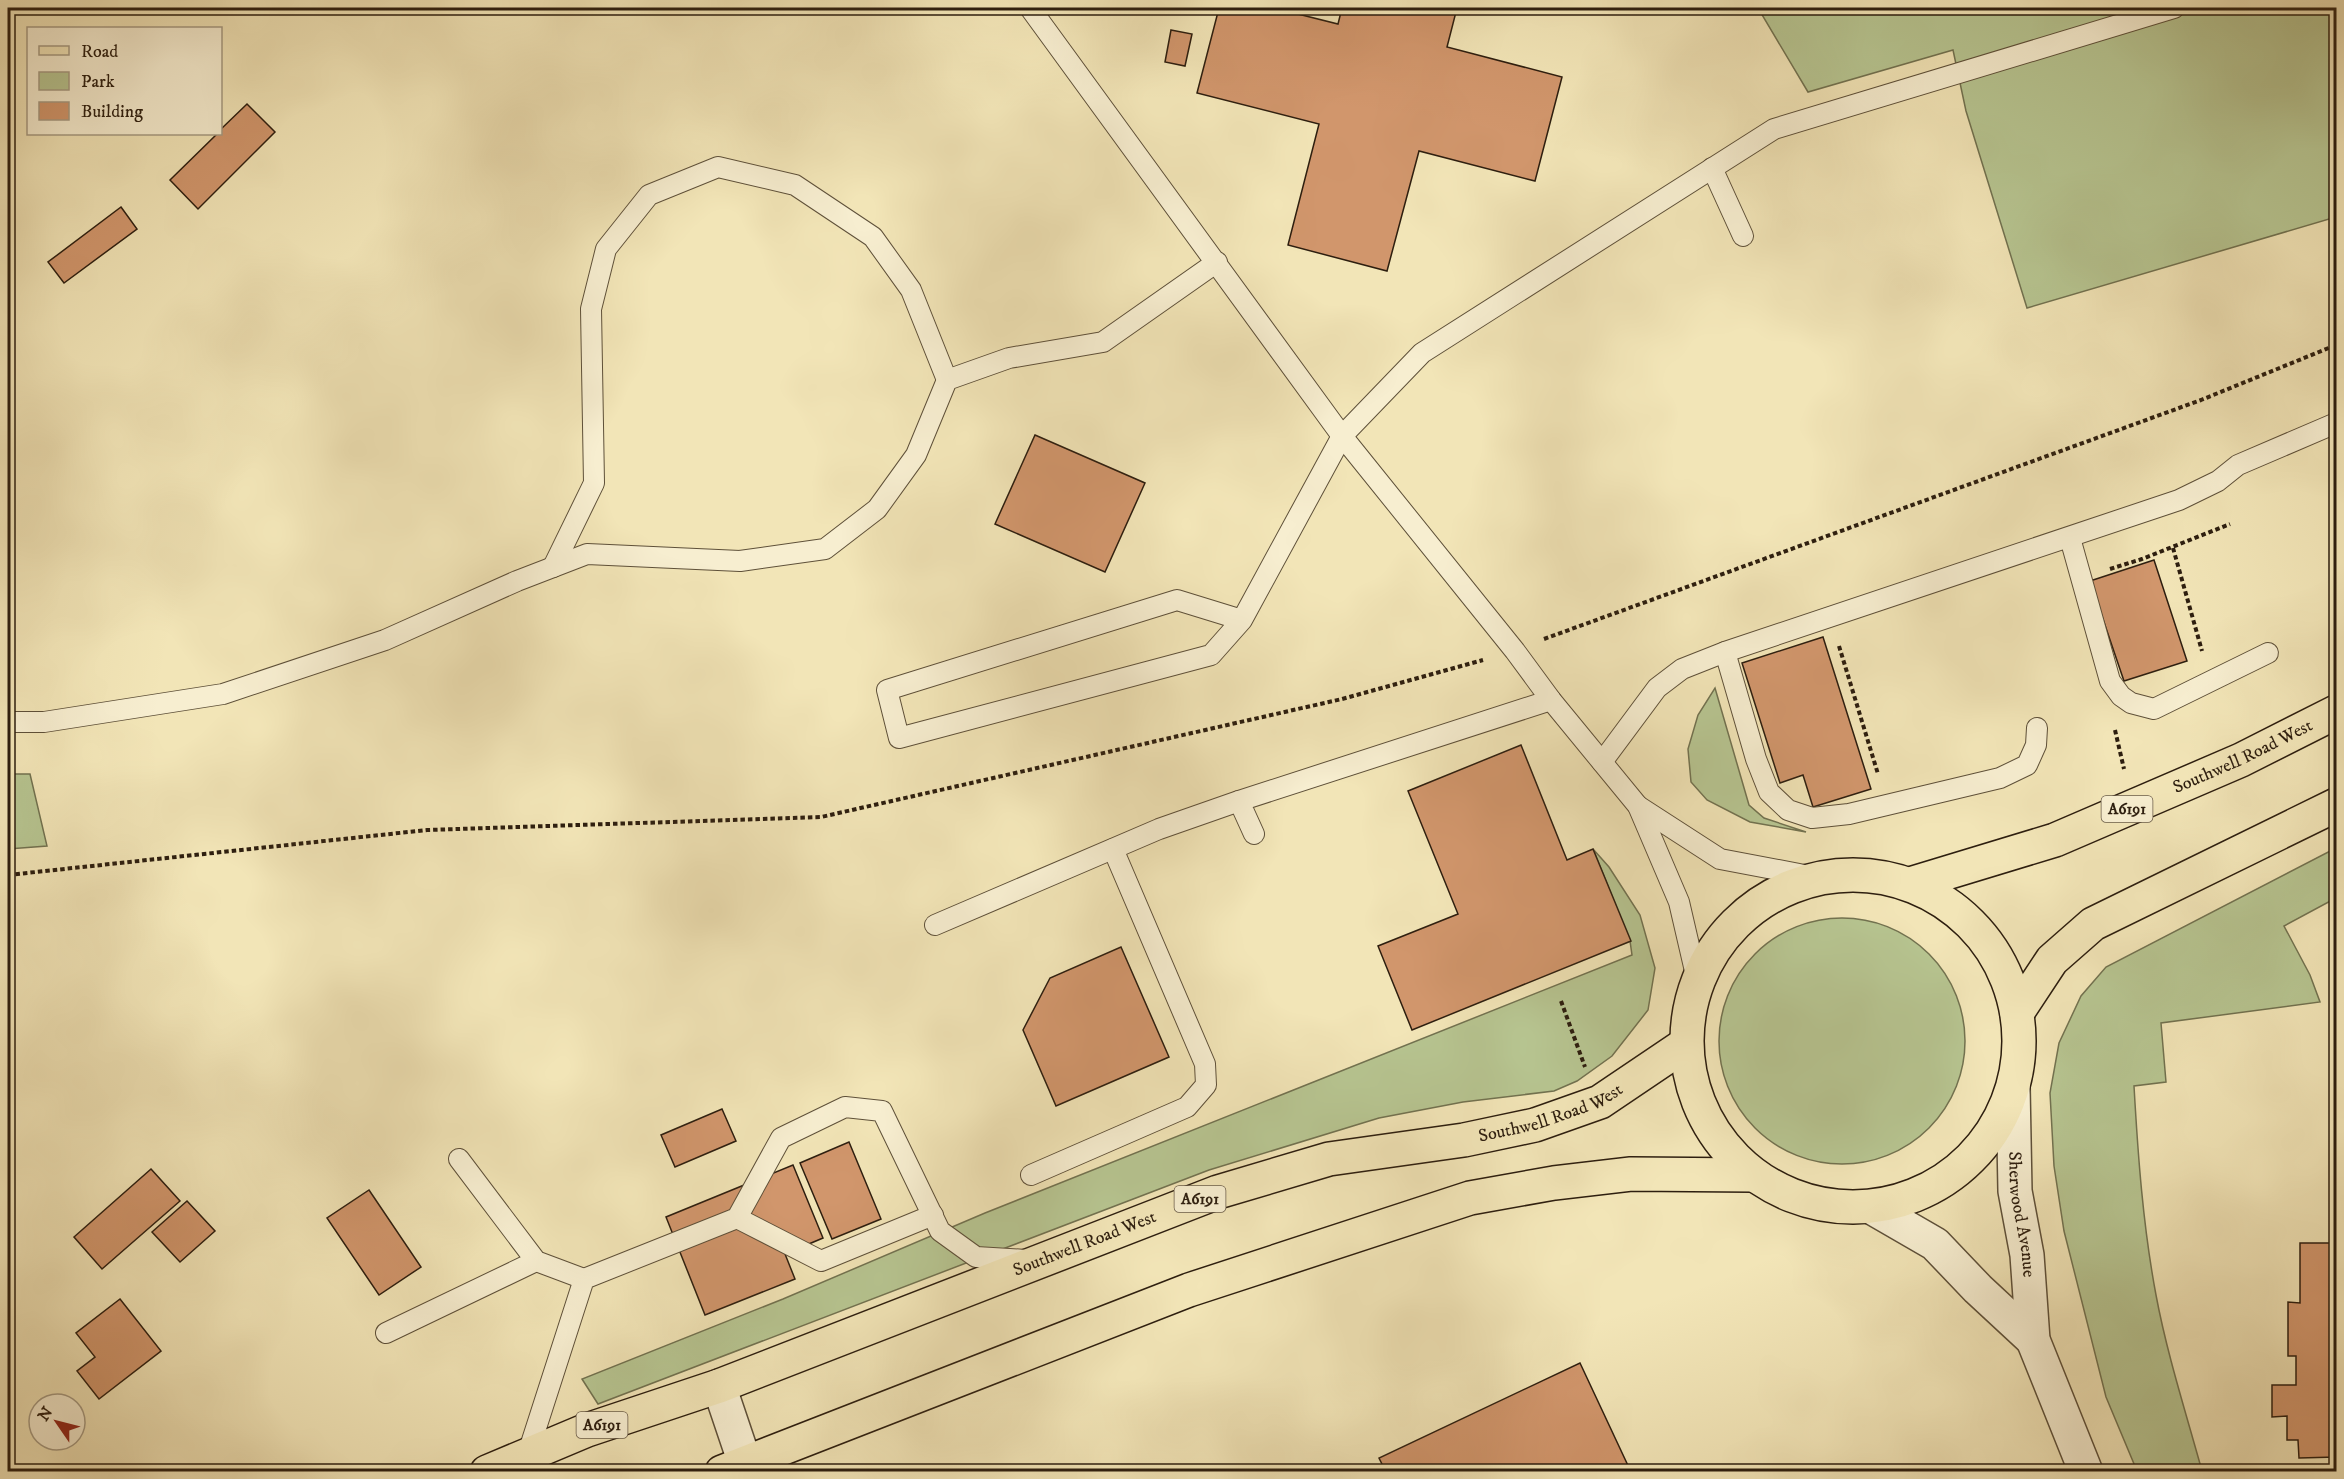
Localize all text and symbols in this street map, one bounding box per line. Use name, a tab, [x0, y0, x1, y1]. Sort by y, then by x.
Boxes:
legend	[27, 27, 222, 135]
text: Road	[81, 41, 118, 63]
text: Park	[81, 71, 115, 93]
text: Building	[81, 101, 143, 123]
street label: Southwell Road West	[2170, 715, 2317, 799]
road number: A6191	[2102, 796, 2152, 822]
street label: Southwell Road West	[1476, 1079, 1627, 1148]
street label: Sherwood Avenue	[2003, 1151, 2040, 1278]
road number: A6191	[1174, 1186, 1226, 1212]
street label: Southwell Road West	[1010, 1206, 1160, 1282]
north arrow	[27, 1392, 87, 1452]
text: N	[34, 1403, 57, 1425]
road number: A6191	[576, 1412, 628, 1438]

